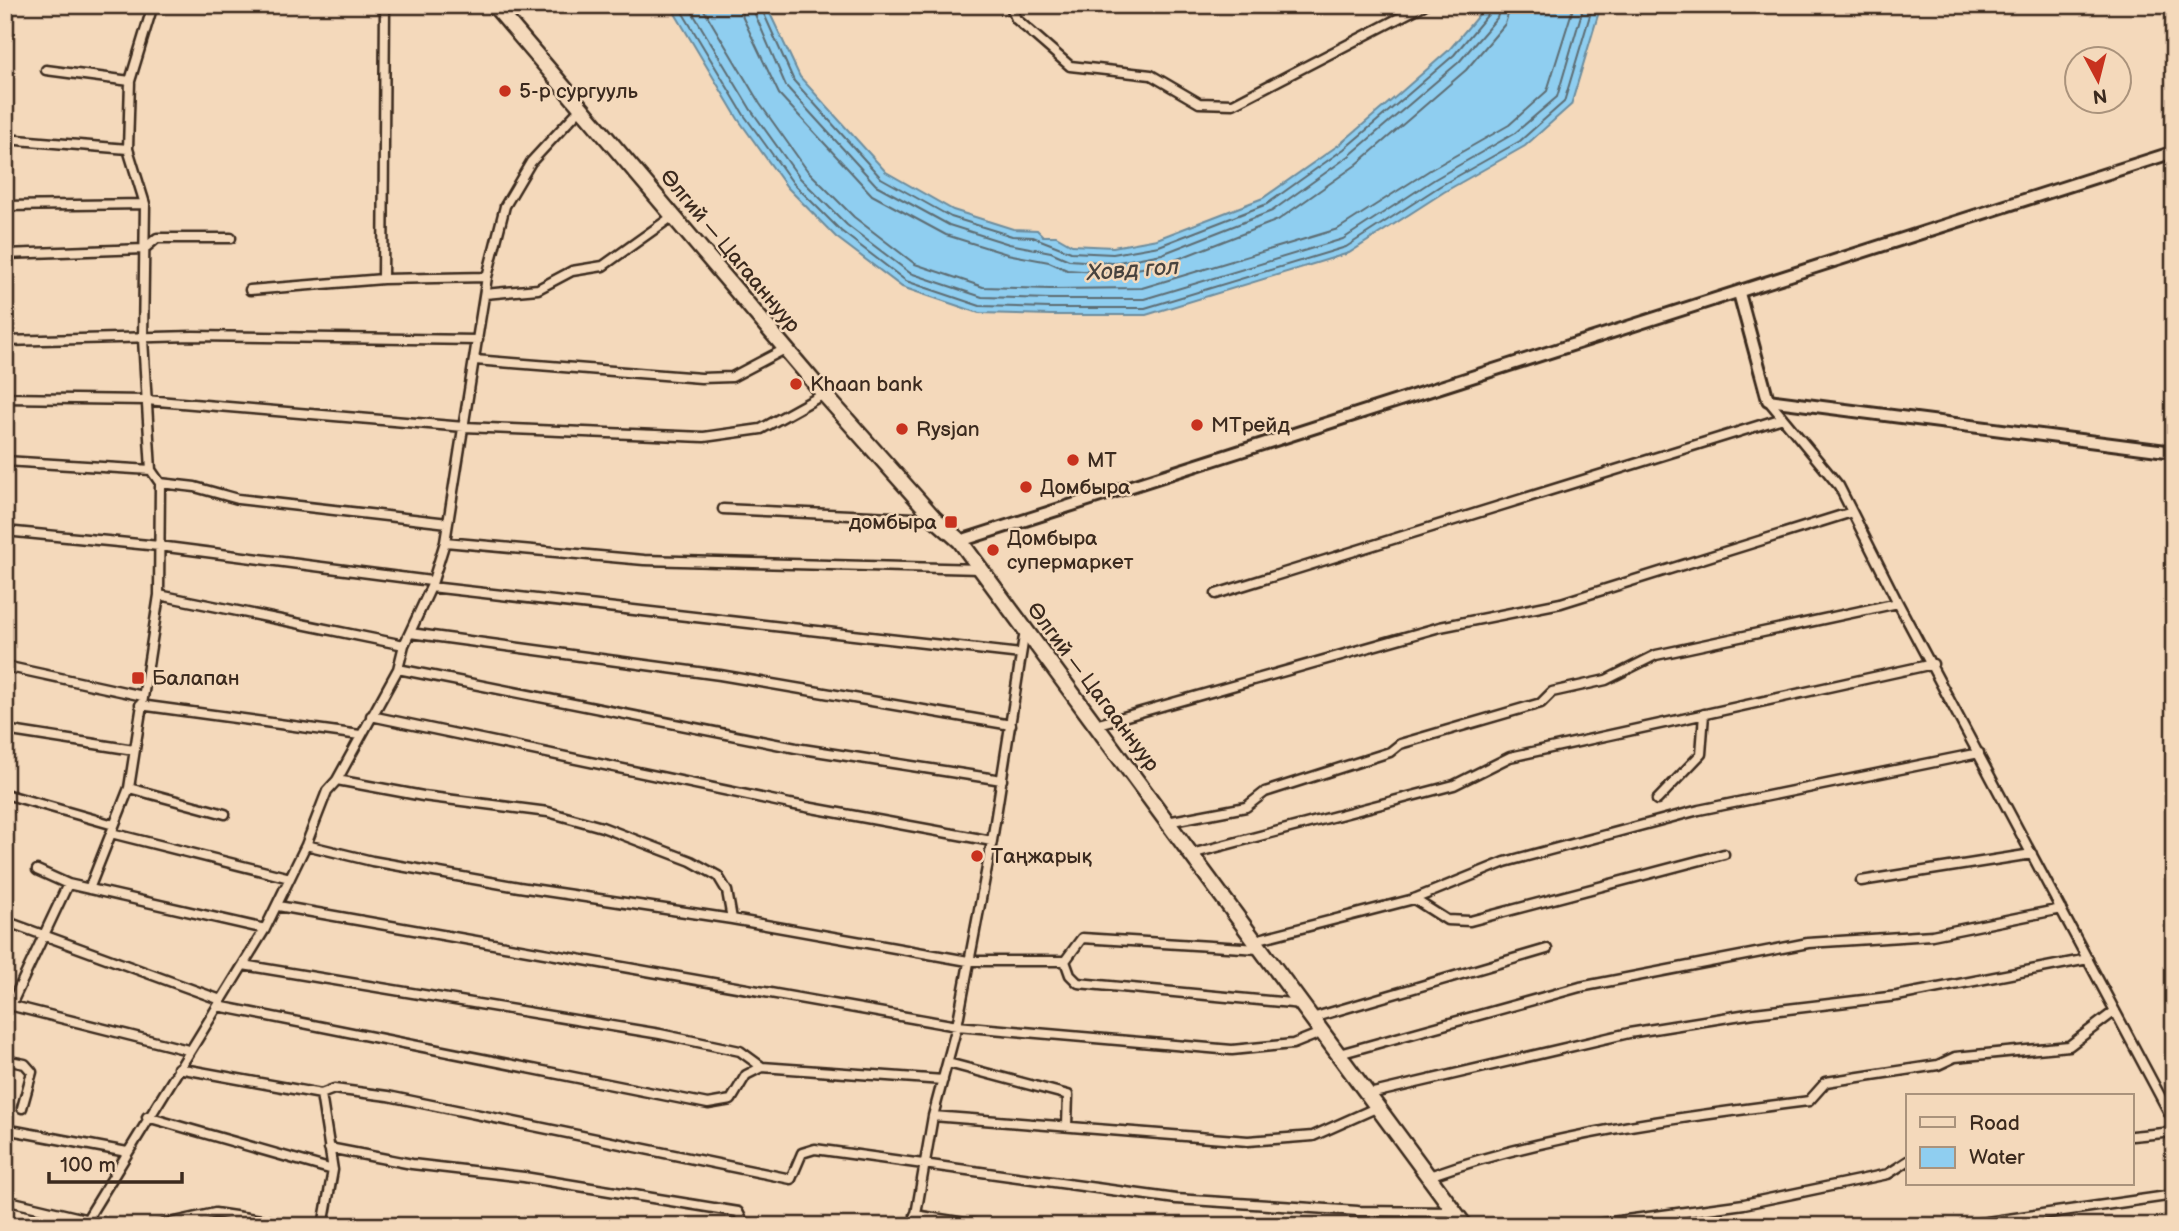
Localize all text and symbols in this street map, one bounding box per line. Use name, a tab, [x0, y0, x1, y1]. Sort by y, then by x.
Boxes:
north arrow	[2064, 46, 2134, 116]
place label: 5-р сургууль	[519, 79, 639, 104]
marker: 5-р сургууль	[497, 83, 513, 99]
text: N	[2091, 83, 2108, 108]
street label: Өлгий — Цагааннуур	[655, 164, 806, 338]
water label: Ховд гол	[1085, 253, 1180, 287]
place label: Khaan bank	[810, 372, 923, 397]
marker: Khaan bank	[788, 376, 804, 392]
place label: MTрейд	[1211, 413, 1290, 438]
place label: Rysjan	[916, 417, 980, 442]
marker: MTрейд	[1189, 417, 1205, 433]
marker: Rysjan	[894, 421, 910, 437]
place label: МТ	[1087, 448, 1118, 473]
marker: МТ	[1065, 452, 1081, 468]
place label: Домбыра	[1040, 475, 1131, 500]
marker: Домбыра	[1018, 479, 1034, 495]
place label: домбыра	[849, 510, 938, 535]
marker: домбыра	[943, 514, 959, 530]
place label: Домбыра супермаркет	[1007, 526, 1134, 575]
marker: Домбыра супермаркет	[985, 542, 1001, 558]
street label: Өлгий — Цагааннуур	[1021, 598, 1165, 776]
place label: Балапан	[152, 666, 240, 691]
marker: Балапан	[130, 670, 146, 686]
place label: Таңжарық	[991, 844, 1092, 869]
marker: Таңжарық	[969, 848, 985, 864]
legend	[1906, 1094, 2134, 1186]
text: Road	[1969, 1111, 2020, 1136]
scale bar	[49, 1140, 182, 1184]
text: Water	[1969, 1145, 2025, 1170]
text: 100 m	[60, 1153, 116, 1178]

